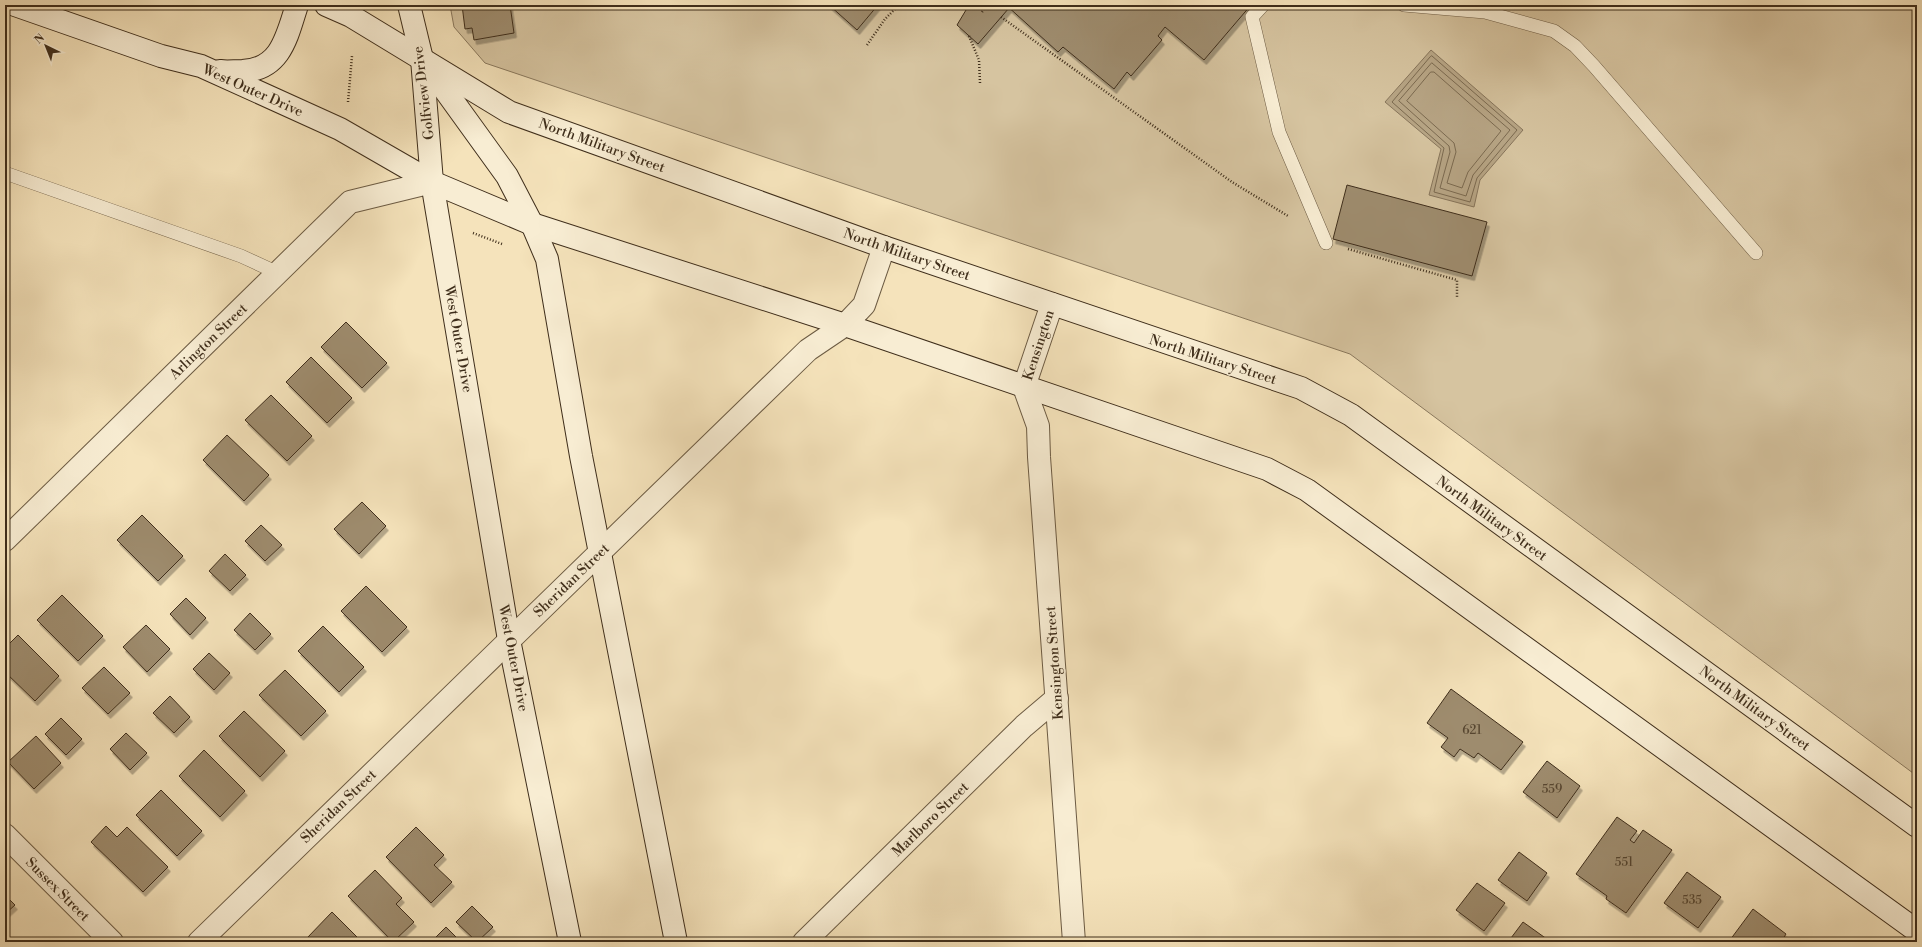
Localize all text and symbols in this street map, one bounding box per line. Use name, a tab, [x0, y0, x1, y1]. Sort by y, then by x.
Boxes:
north arrow	[26, 26, 66, 66]
text: N	[32, 31, 48, 48]
street label: Golfview Drive	[409, 45, 439, 141]
street label: West Outer Drive	[199, 60, 306, 121]
street label: North Military Street	[536, 115, 667, 177]
street label: North Military Street	[841, 225, 973, 285]
street label: West Outer Drive	[440, 283, 476, 394]
street label: Arlington Street	[165, 300, 252, 384]
street label: Kensington	[1019, 307, 1059, 383]
street label: North Military Street	[1147, 331, 1279, 389]
street label: North Military Street	[1432, 472, 1551, 565]
street label: Sheridan Street	[530, 540, 613, 621]
street label: West Outer Drive	[494, 602, 532, 713]
street label: Kensington Street	[1042, 605, 1068, 720]
street label: North Military Street	[1695, 662, 1814, 755]
house number: 621	[1462, 723, 1483, 738]
street label: Sheridan Street	[297, 766, 380, 847]
street label: Marlboro Street	[888, 779, 973, 861]
house number: 559	[1542, 782, 1562, 797]
street label: Sussex Street	[21, 854, 93, 926]
house number: 551	[1615, 855, 1634, 870]
house number: 535	[1682, 893, 1702, 908]

